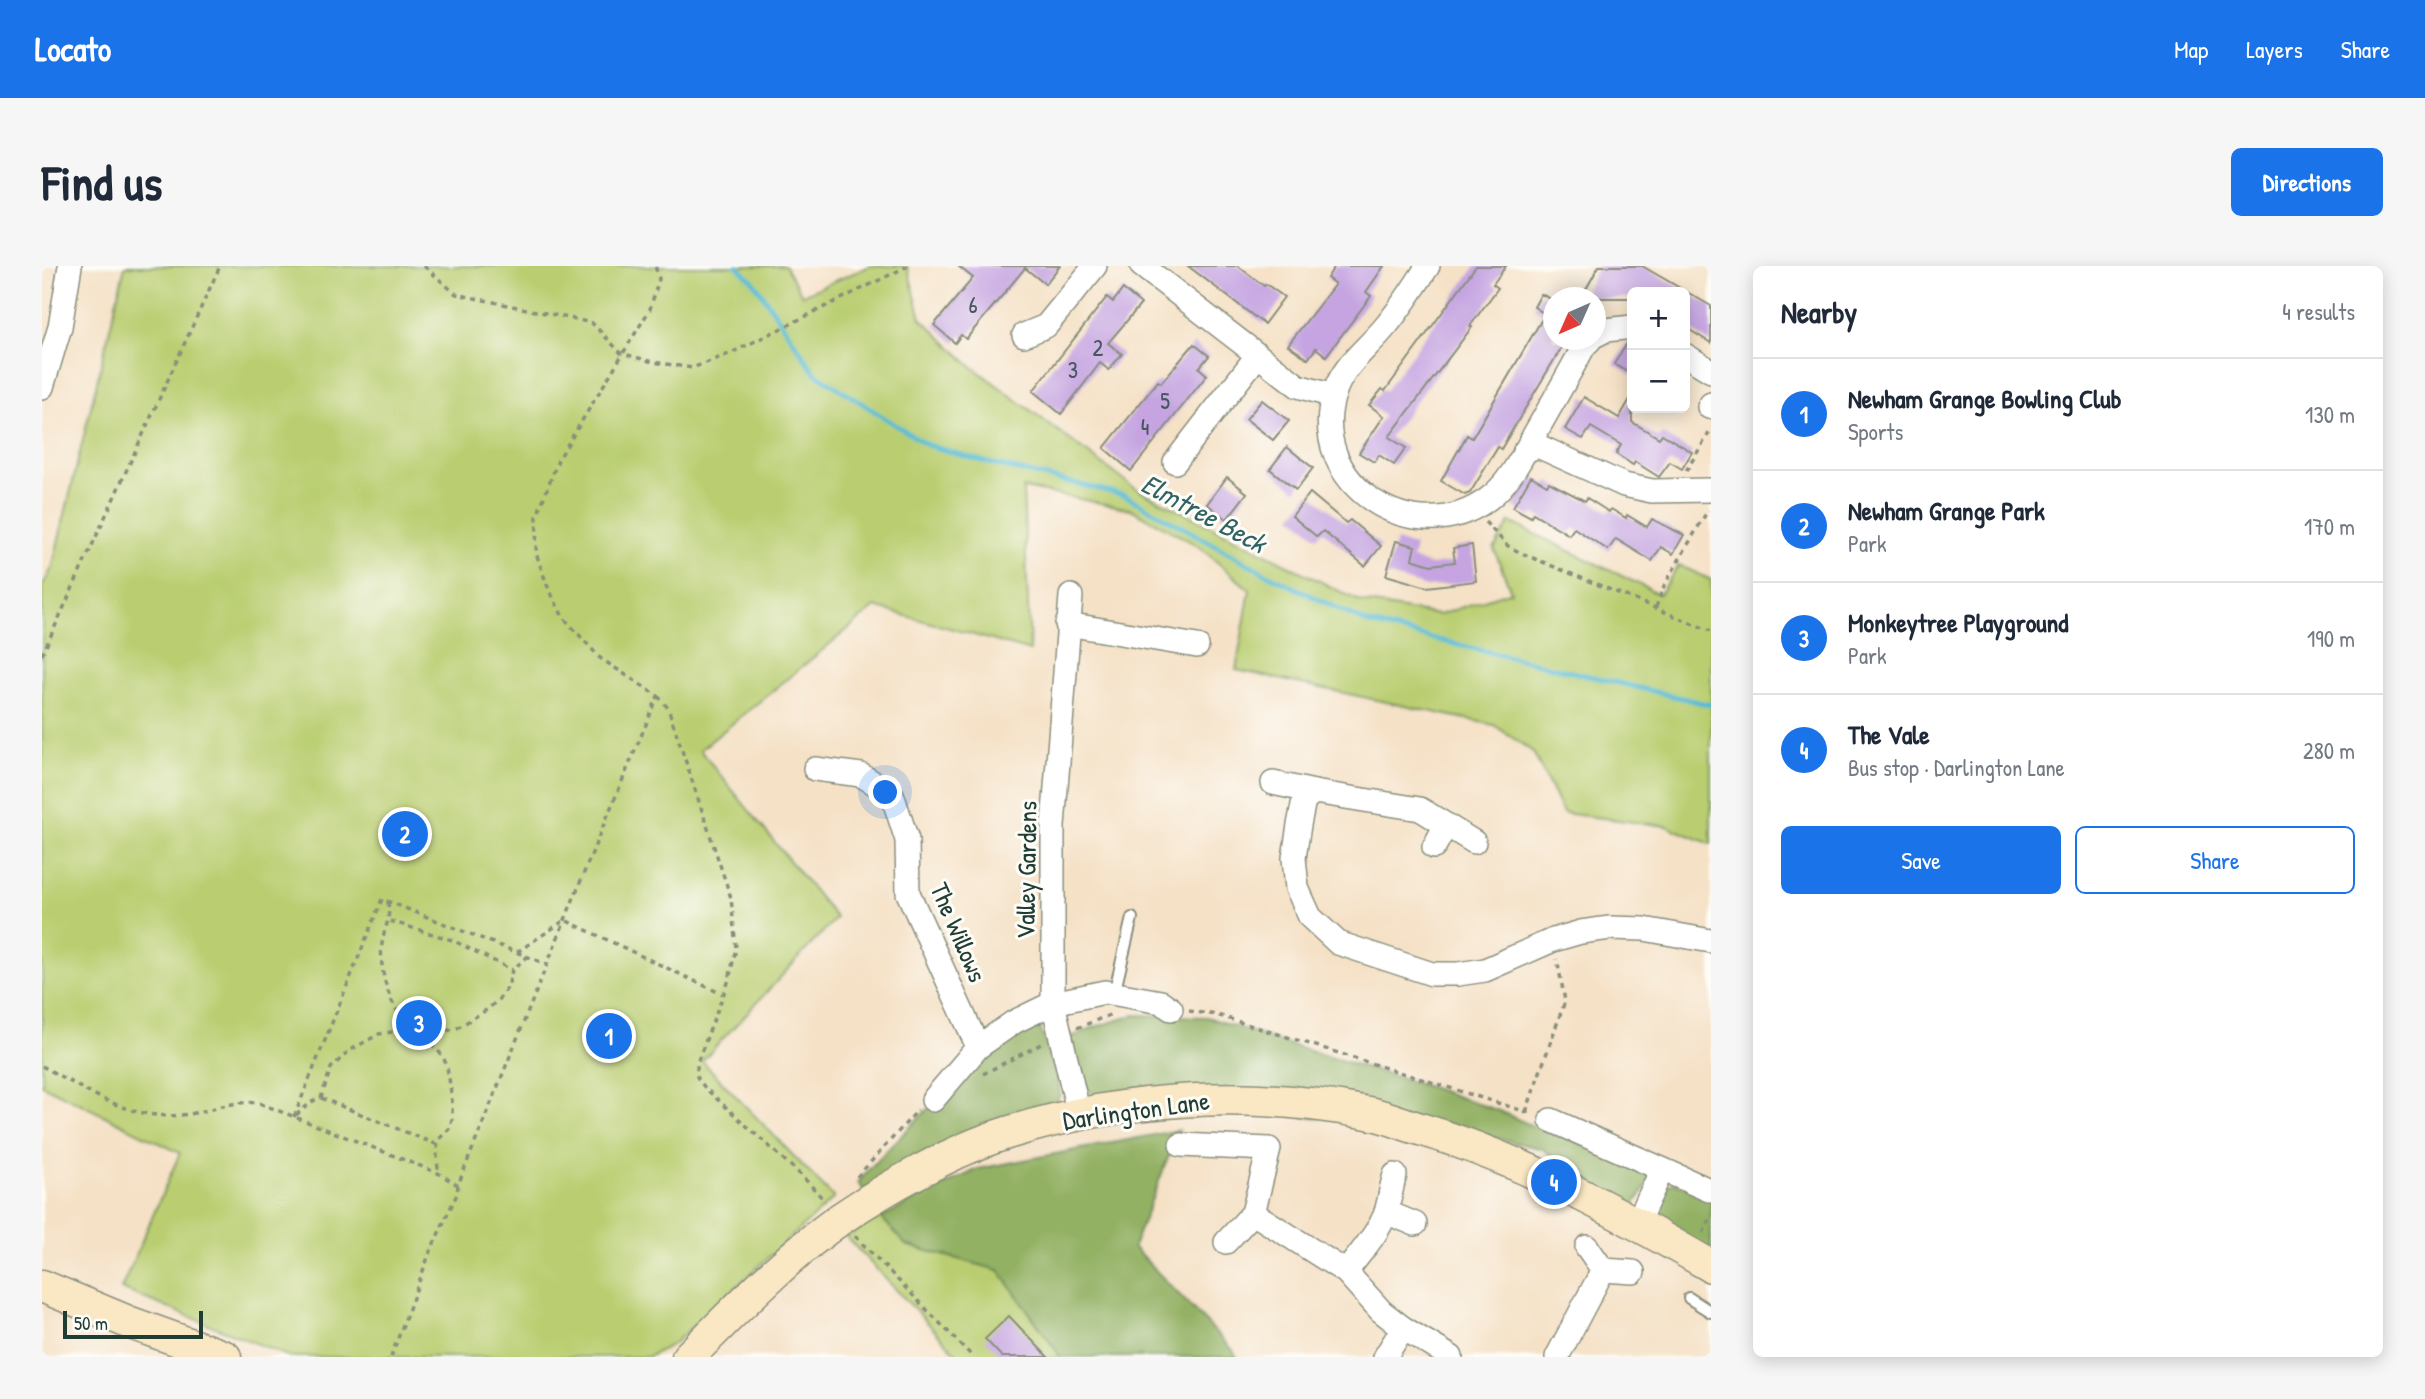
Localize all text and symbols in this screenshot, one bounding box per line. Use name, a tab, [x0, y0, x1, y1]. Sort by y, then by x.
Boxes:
text: Locato	[35, 27, 111, 71]
text: Map	[2174, 33, 2208, 65]
text: Layers	[2246, 33, 2303, 65]
text: Share	[2341, 33, 2390, 65]
button: Directions	[2231, 148, 2383, 216]
text: Find us	[42, 149, 162, 215]
north arrow	[1543, 287, 1606, 350]
map controls	[1627, 287, 1690, 413]
button: +	[1627, 287, 1690, 350]
house number: 6	[968, 289, 978, 320]
text: Nearby	[1781, 292, 1857, 332]
text: 4 results	[2282, 296, 2355, 327]
house number: 2	[1093, 332, 1104, 363]
button: −	[1627, 350, 1690, 413]
house number: 3	[1068, 354, 1078, 385]
text: Newham Grange Bowling Club	[1848, 381, 2121, 416]
house number: 5	[1160, 385, 1170, 416]
text: 1	[1800, 399, 1808, 430]
text: 130 m	[2305, 399, 2355, 430]
house number: 4	[1141, 411, 1149, 442]
text: Sports	[1848, 416, 1903, 447]
water label: Elmtree Beck	[1135, 464, 1275, 563]
text: Newham Grange Park	[1848, 493, 2045, 528]
text: 2	[1799, 511, 1809, 542]
text: 170 m	[2304, 511, 2355, 542]
text: Park	[1848, 528, 1886, 559]
text: Monkeytree Playground	[1848, 605, 2068, 640]
text: 3	[1799, 623, 1809, 654]
text: 190 m	[2307, 623, 2355, 654]
text: Park	[1848, 640, 1886, 671]
text: The Vale	[1848, 717, 1929, 752]
text: 4	[1800, 735, 1808, 766]
text: 280 m	[2303, 735, 2355, 766]
text: Bus stop · Darlington Lane	[1848, 752, 2065, 783]
your location	[868, 775, 902, 809]
street label: Valley Gardens	[1007, 801, 1045, 939]
pin: 2	[382, 808, 428, 860]
button: Save	[1781, 826, 2061, 894]
button: Share	[2075, 826, 2355, 894]
street label: The Willows	[922, 877, 996, 987]
pin: 3	[396, 997, 442, 1049]
pin: 1	[586, 1010, 632, 1062]
street label: Darlington Lane	[1060, 1082, 1212, 1138]
pin: 4	[1531, 1156, 1577, 1208]
scale bar	[63, 1308, 203, 1340]
text: 50 m	[74, 1310, 108, 1336]

